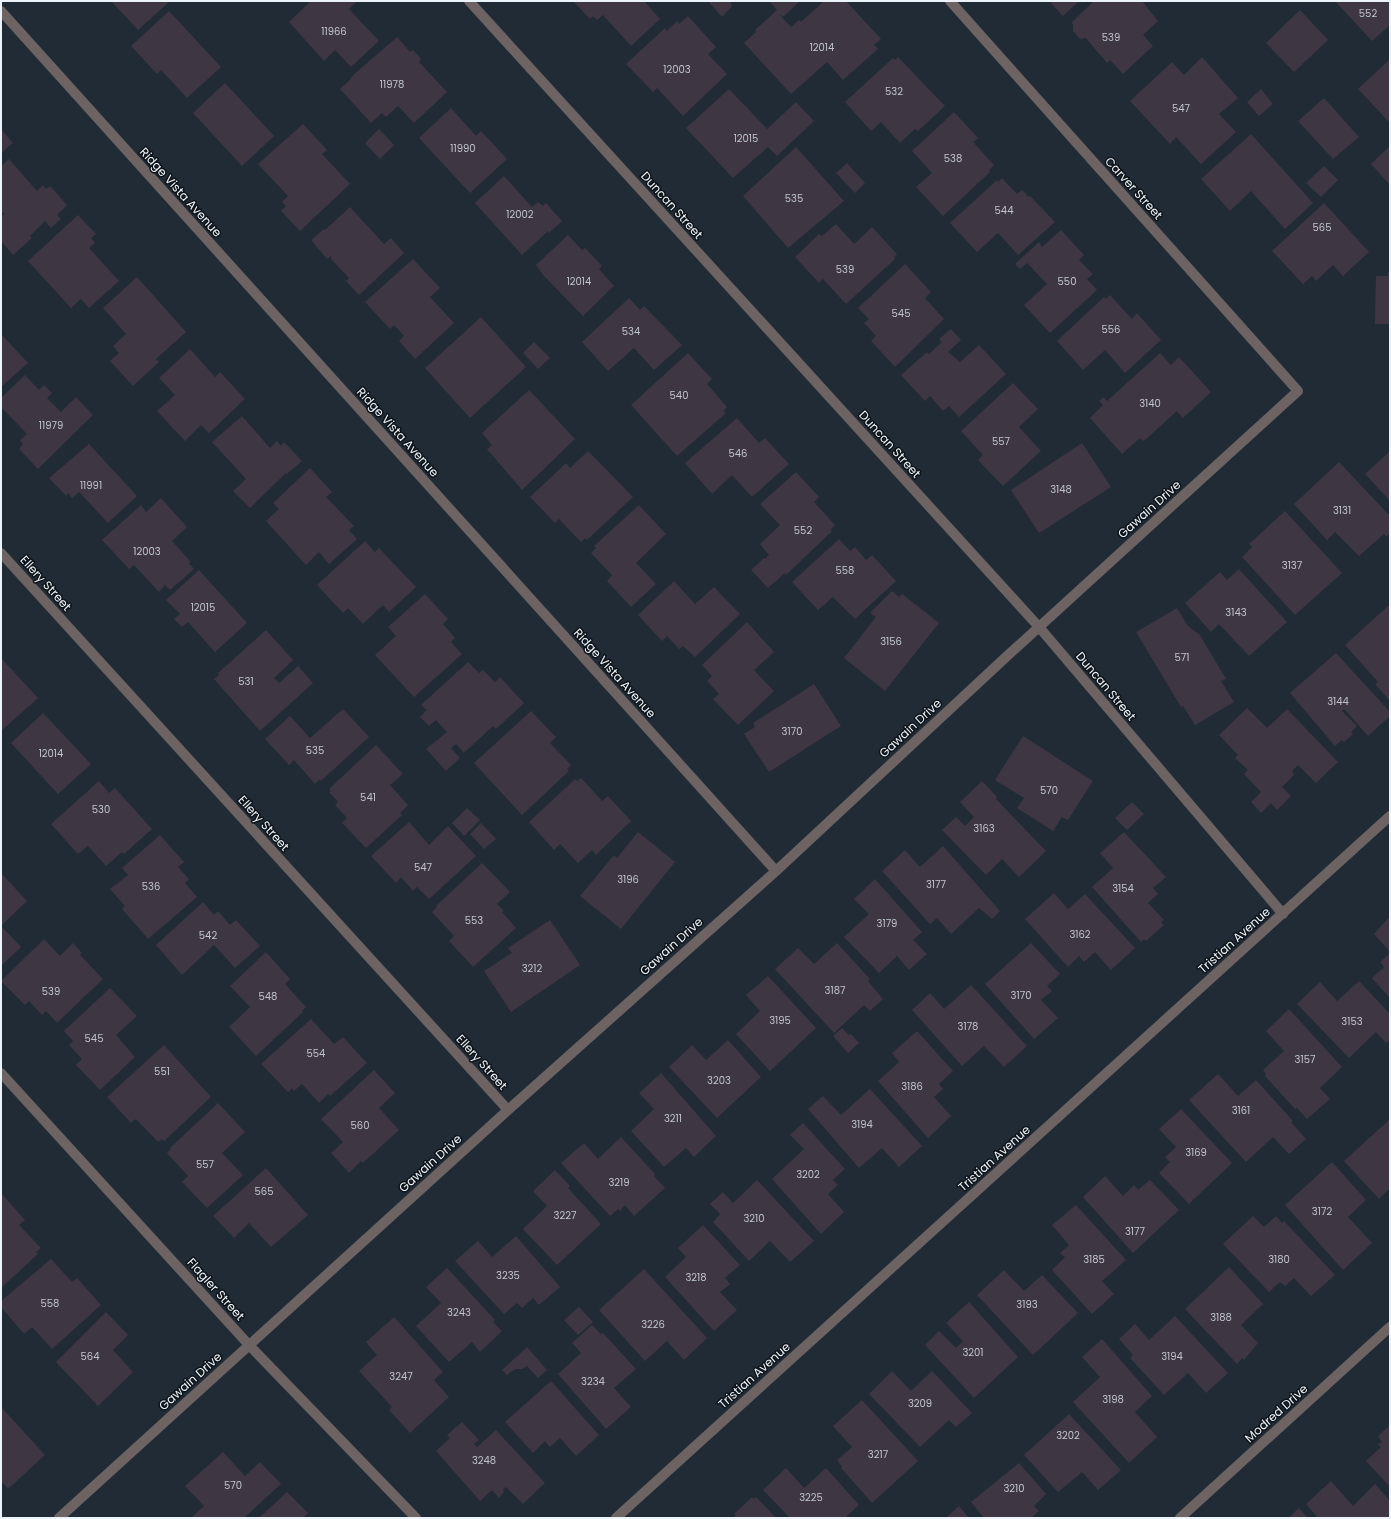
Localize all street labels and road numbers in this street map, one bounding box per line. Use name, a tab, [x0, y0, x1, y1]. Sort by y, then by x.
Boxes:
street label: Ridge Vista Avenue	[136, 144, 226, 240]
street label: Carver Street	[1101, 153, 1167, 223]
street label: Duncan Street	[637, 168, 707, 242]
street label: Ridge Vista Avenue	[353, 384, 443, 480]
street label: Duncan Street	[855, 407, 925, 481]
street label: Gawain Drive	[1114, 476, 1184, 542]
street label: Ellery Street	[17, 552, 75, 614]
street label: Ridge Vista Avenue	[570, 625, 660, 721]
street label: Duncan Street	[1072, 648, 1140, 724]
street label: Gawain Drive	[875, 695, 945, 761]
street label: Ellery Street	[235, 792, 293, 854]
street label: Tristian Avenue	[1194, 903, 1274, 977]
street label: Gawain Drive	[636, 913, 706, 979]
street label: Ellery Street	[453, 1031, 511, 1093]
street label: Tristian Avenue	[954, 1121, 1034, 1195]
street label: Gawain Drive	[395, 1130, 465, 1196]
street label: Flagler Street	[183, 1254, 249, 1324]
street label: Tristian Avenue	[714, 1338, 794, 1412]
street label: Gawain Drive	[155, 1348, 225, 1414]
street label: Modred Drive	[1241, 1380, 1311, 1446]

